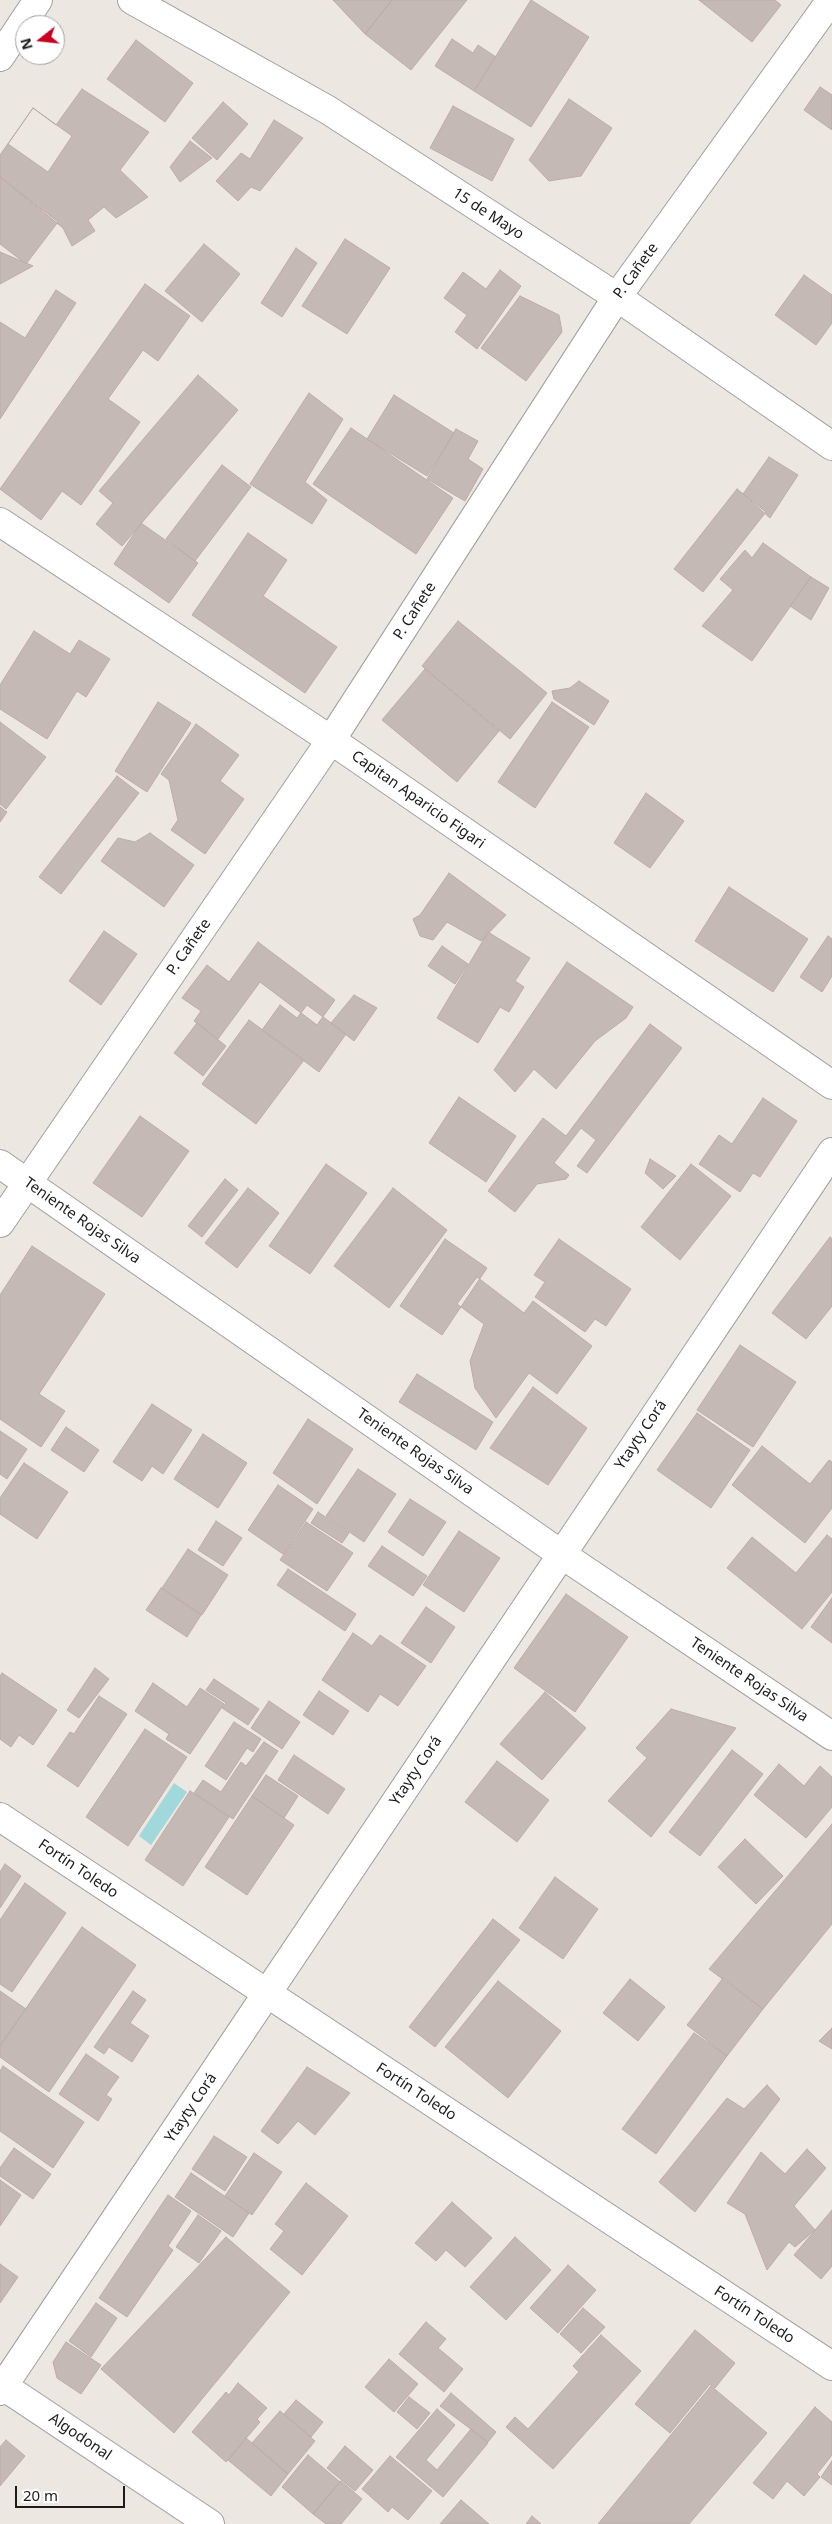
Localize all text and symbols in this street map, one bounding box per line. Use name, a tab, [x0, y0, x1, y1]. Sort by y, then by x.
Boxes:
north arrow	[15, 15, 65, 65]
text: N	[15, 36, 37, 52]
street label: 15 de Mayo	[449, 184, 527, 244]
street label: P. Cañete	[610, 240, 662, 302]
street label: P. Cañete	[390, 579, 440, 643]
street label: Capitan Aparicio Figari	[348, 747, 488, 853]
street label: P. Cañete	[163, 915, 215, 979]
street label: Teniente Rojas Silva	[20, 1174, 144, 1268]
street label: Ytayty Corá	[611, 1397, 671, 1473]
street label: Teniente Rojas Silva	[353, 1405, 477, 1499]
street label: Teniente Rojas Silva	[687, 1634, 811, 1726]
street label: Ytayty Corá	[386, 1733, 446, 1809]
street label: Fortín Toledo	[35, 1836, 121, 1902]
street label: Fortín Toledo	[372, 2059, 460, 2125]
street label: Ytayty Corá	[161, 2070, 221, 2146]
street label: Fortín Toledo	[710, 2282, 798, 2348]
street label: Algodonal	[45, 2410, 115, 2464]
scale bar	[18, 2476, 128, 2508]
text: 20 m	[23, 2485, 58, 2505]

